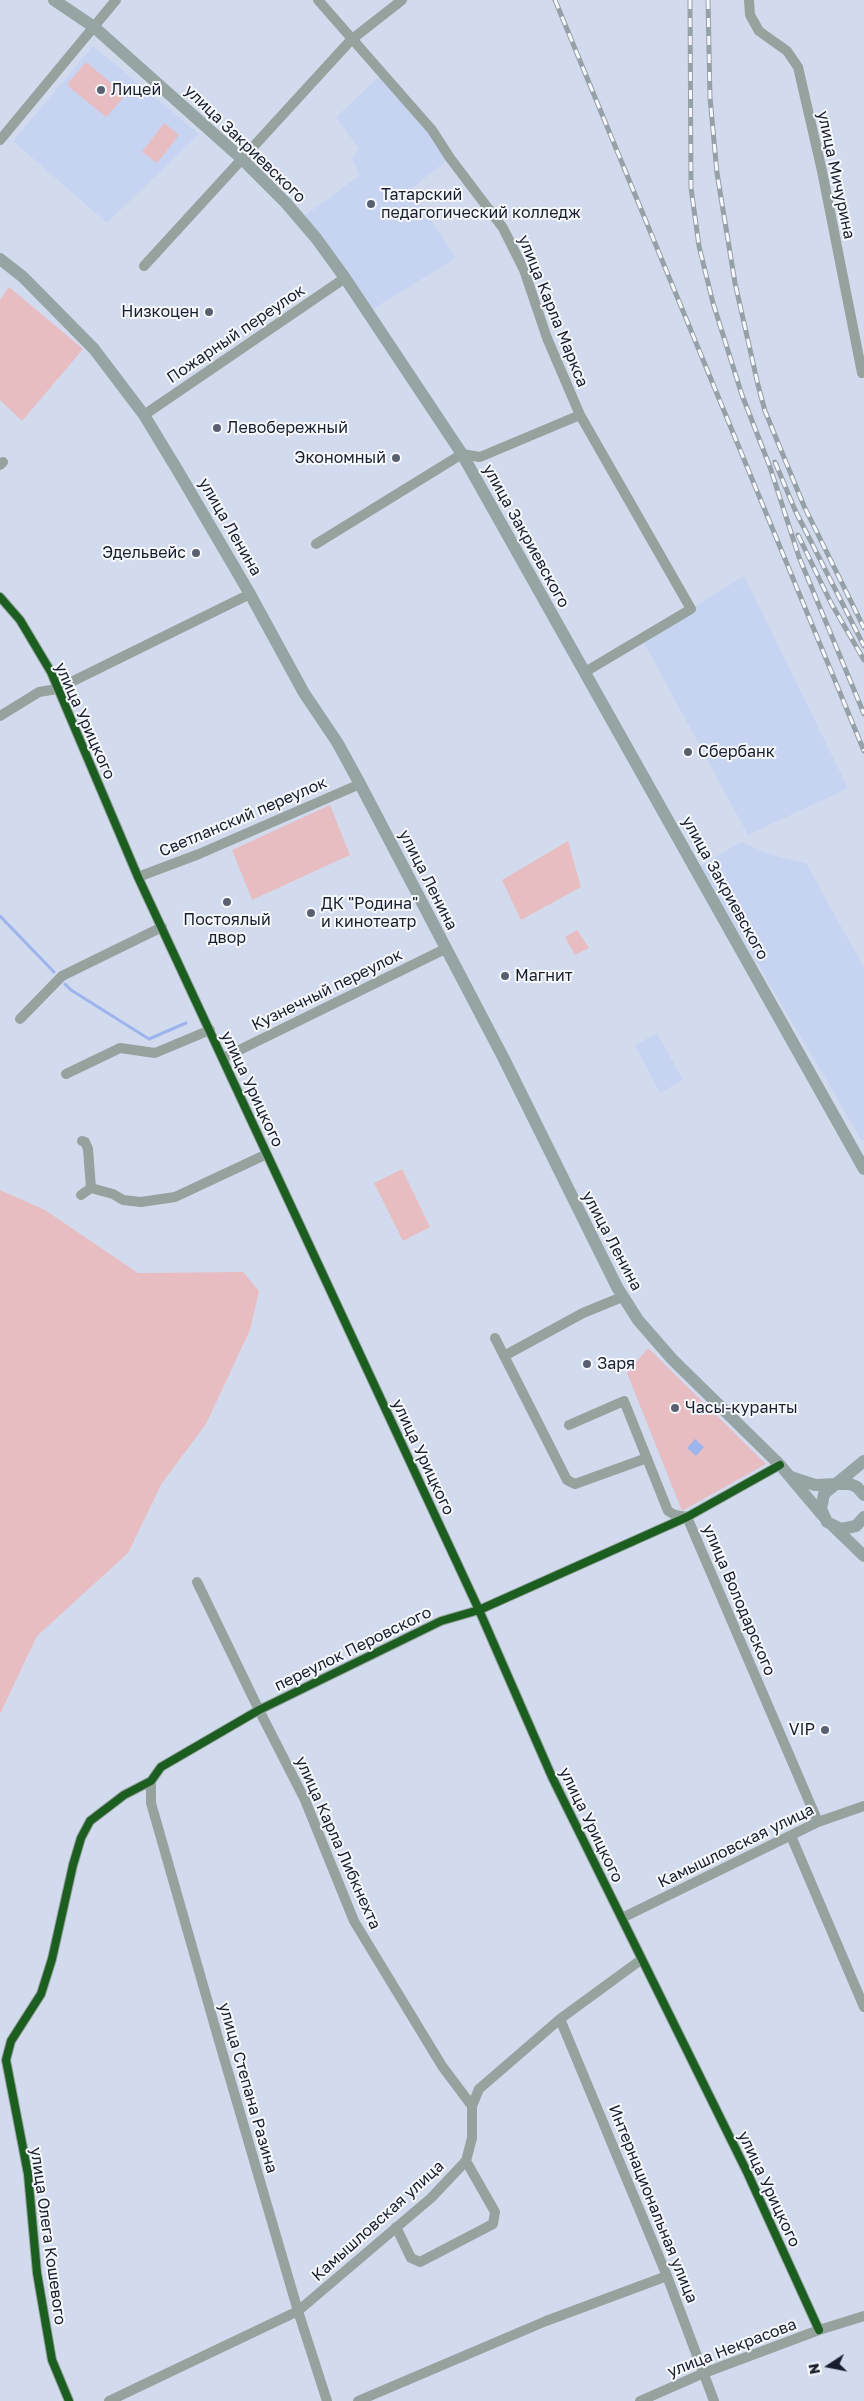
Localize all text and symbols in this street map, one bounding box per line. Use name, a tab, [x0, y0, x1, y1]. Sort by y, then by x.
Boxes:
place label: Лицей	[111, 80, 161, 100]
street label: улица Закриевского	[180, 81, 310, 207]
marker: Лицей	[95, 84, 107, 96]
street label: улица Мичурина	[813, 109, 859, 241]
place label: Татарский педагогический колледж	[381, 185, 581, 223]
marker: Татарский педагогический колледж	[365, 198, 377, 210]
street label: улица Карла Маркса	[514, 232, 592, 390]
street label: Пожарный переулок	[163, 281, 309, 387]
place label: Низкоцен	[121, 302, 199, 322]
marker: Низкоцен	[203, 306, 215, 318]
place label: Левобережный	[227, 418, 348, 438]
marker: Левобережный	[211, 422, 223, 434]
place label: Экономный	[295, 448, 386, 468]
marker: Экономный	[390, 452, 402, 464]
street label: улица Закриевского	[479, 461, 573, 611]
street label: улица Ленина	[194, 475, 266, 579]
place label: Эдельвейс	[102, 543, 186, 563]
marker: Эдельвейс	[190, 547, 202, 559]
street label: улица Урицкого	[51, 660, 119, 782]
place label: Сбербанк	[698, 742, 775, 762]
marker: Сбербанк	[682, 746, 694, 758]
street label: Светланский переулок	[156, 773, 330, 861]
street label: улица Закриевского	[678, 813, 772, 963]
street label: улица Ленина	[394, 827, 462, 933]
place label: ДК "Родина" и кинотеатр	[321, 894, 418, 932]
marker: Постоялый двор	[221, 896, 233, 908]
marker: ДК "Родина" и кинотеатр	[305, 907, 317, 919]
place label: Постоялый двор	[183, 910, 271, 948]
street label: Кузнечный переулок	[249, 945, 405, 1035]
place label: Магнит	[515, 966, 573, 986]
marker: Магнит	[499, 970, 511, 982]
street label: улица Урицкого	[217, 1028, 287, 1150]
street label: улица Ленина	[578, 1188, 646, 1294]
place label: Заря	[597, 1354, 635, 1374]
marker: Заря	[581, 1358, 593, 1370]
street label: улица Урицкого	[388, 1396, 458, 1518]
place label: Часы-куранты	[685, 1398, 798, 1418]
marker: Часы-куранты	[669, 1402, 681, 1414]
street label: улица Володарского	[698, 1521, 780, 1679]
street label: переулок Перовского	[271, 1603, 435, 1695]
place label: VIP	[789, 1720, 815, 1740]
marker: VIP	[819, 1724, 831, 1736]
street label: улица Карла Либкнехта	[291, 1754, 385, 1932]
street label: улица Урицкого	[555, 1764, 627, 1886]
street label: Камышловская улица	[655, 1800, 817, 1892]
street label: улица Степана Разина	[214, 2000, 282, 2176]
street label: Интернациональная улица	[604, 2102, 702, 2306]
street label: улица Урицкого	[734, 2128, 804, 2250]
street label: улица Олега Кошевого	[26, 2146, 70, 2326]
street label: Камышловская улица	[308, 2157, 448, 2285]
street label: улица Некрасова	[665, 2315, 799, 2381]
north arrow	[804, 2341, 854, 2391]
text: N	[804, 2362, 823, 2376]

